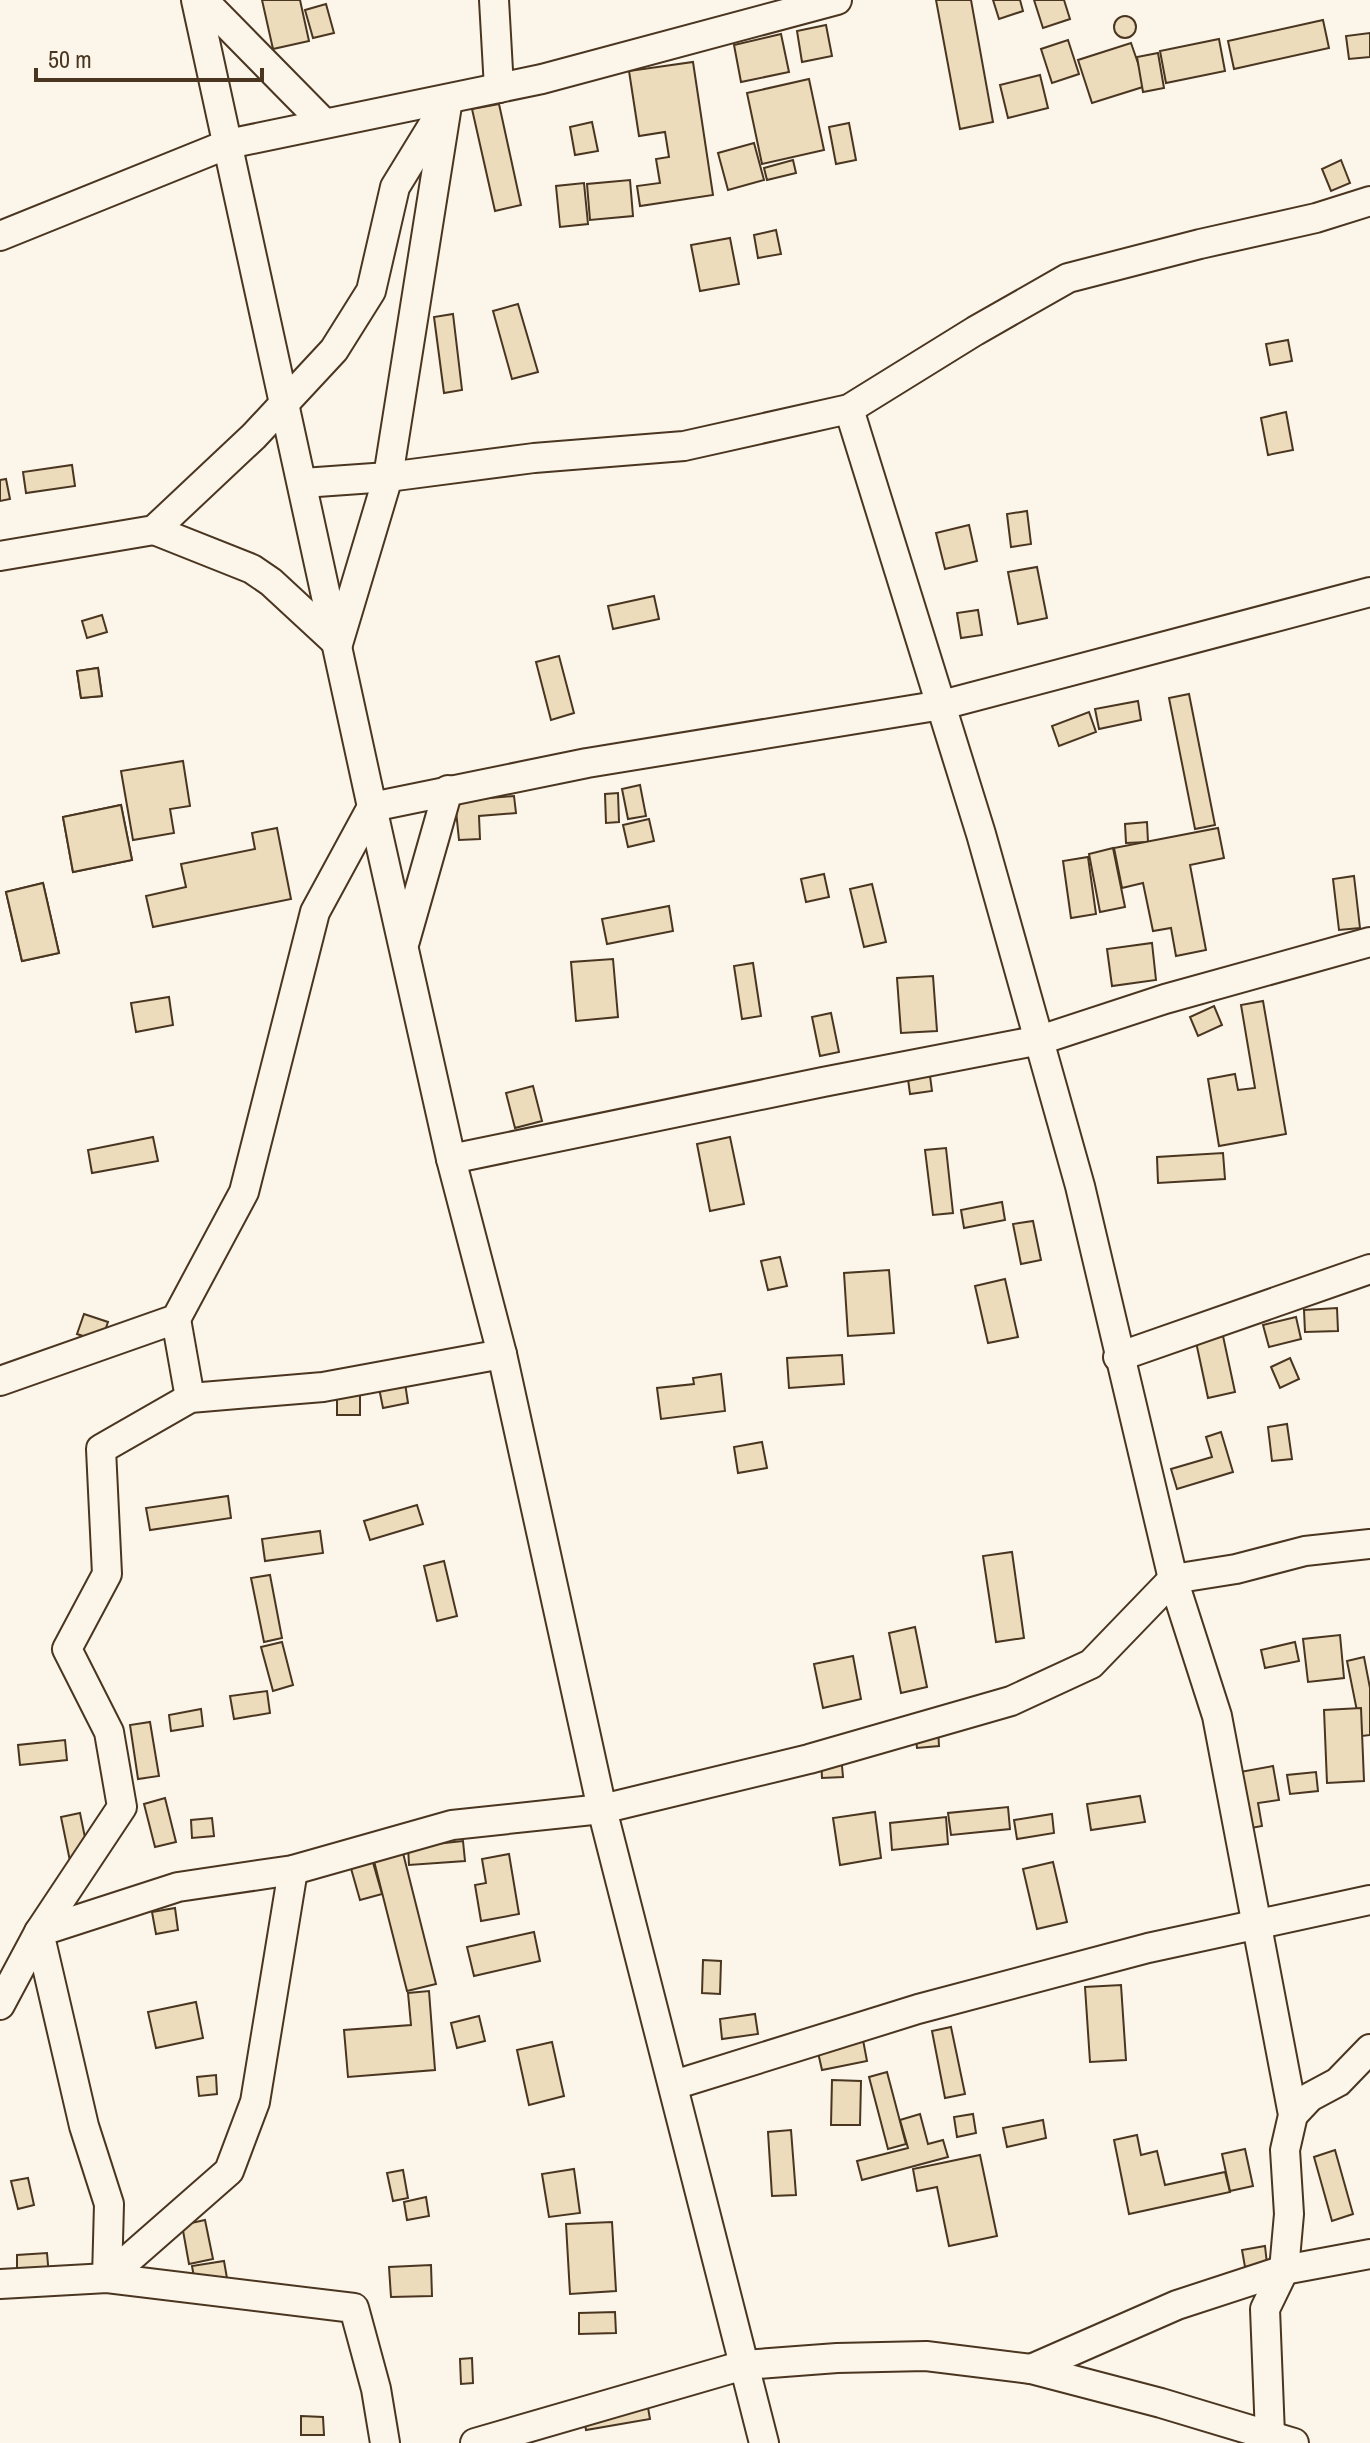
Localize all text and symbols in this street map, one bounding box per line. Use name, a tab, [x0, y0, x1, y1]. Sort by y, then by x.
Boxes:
scale bar	[36, 32, 262, 82]
text: 50 m	[48, 43, 92, 75]

